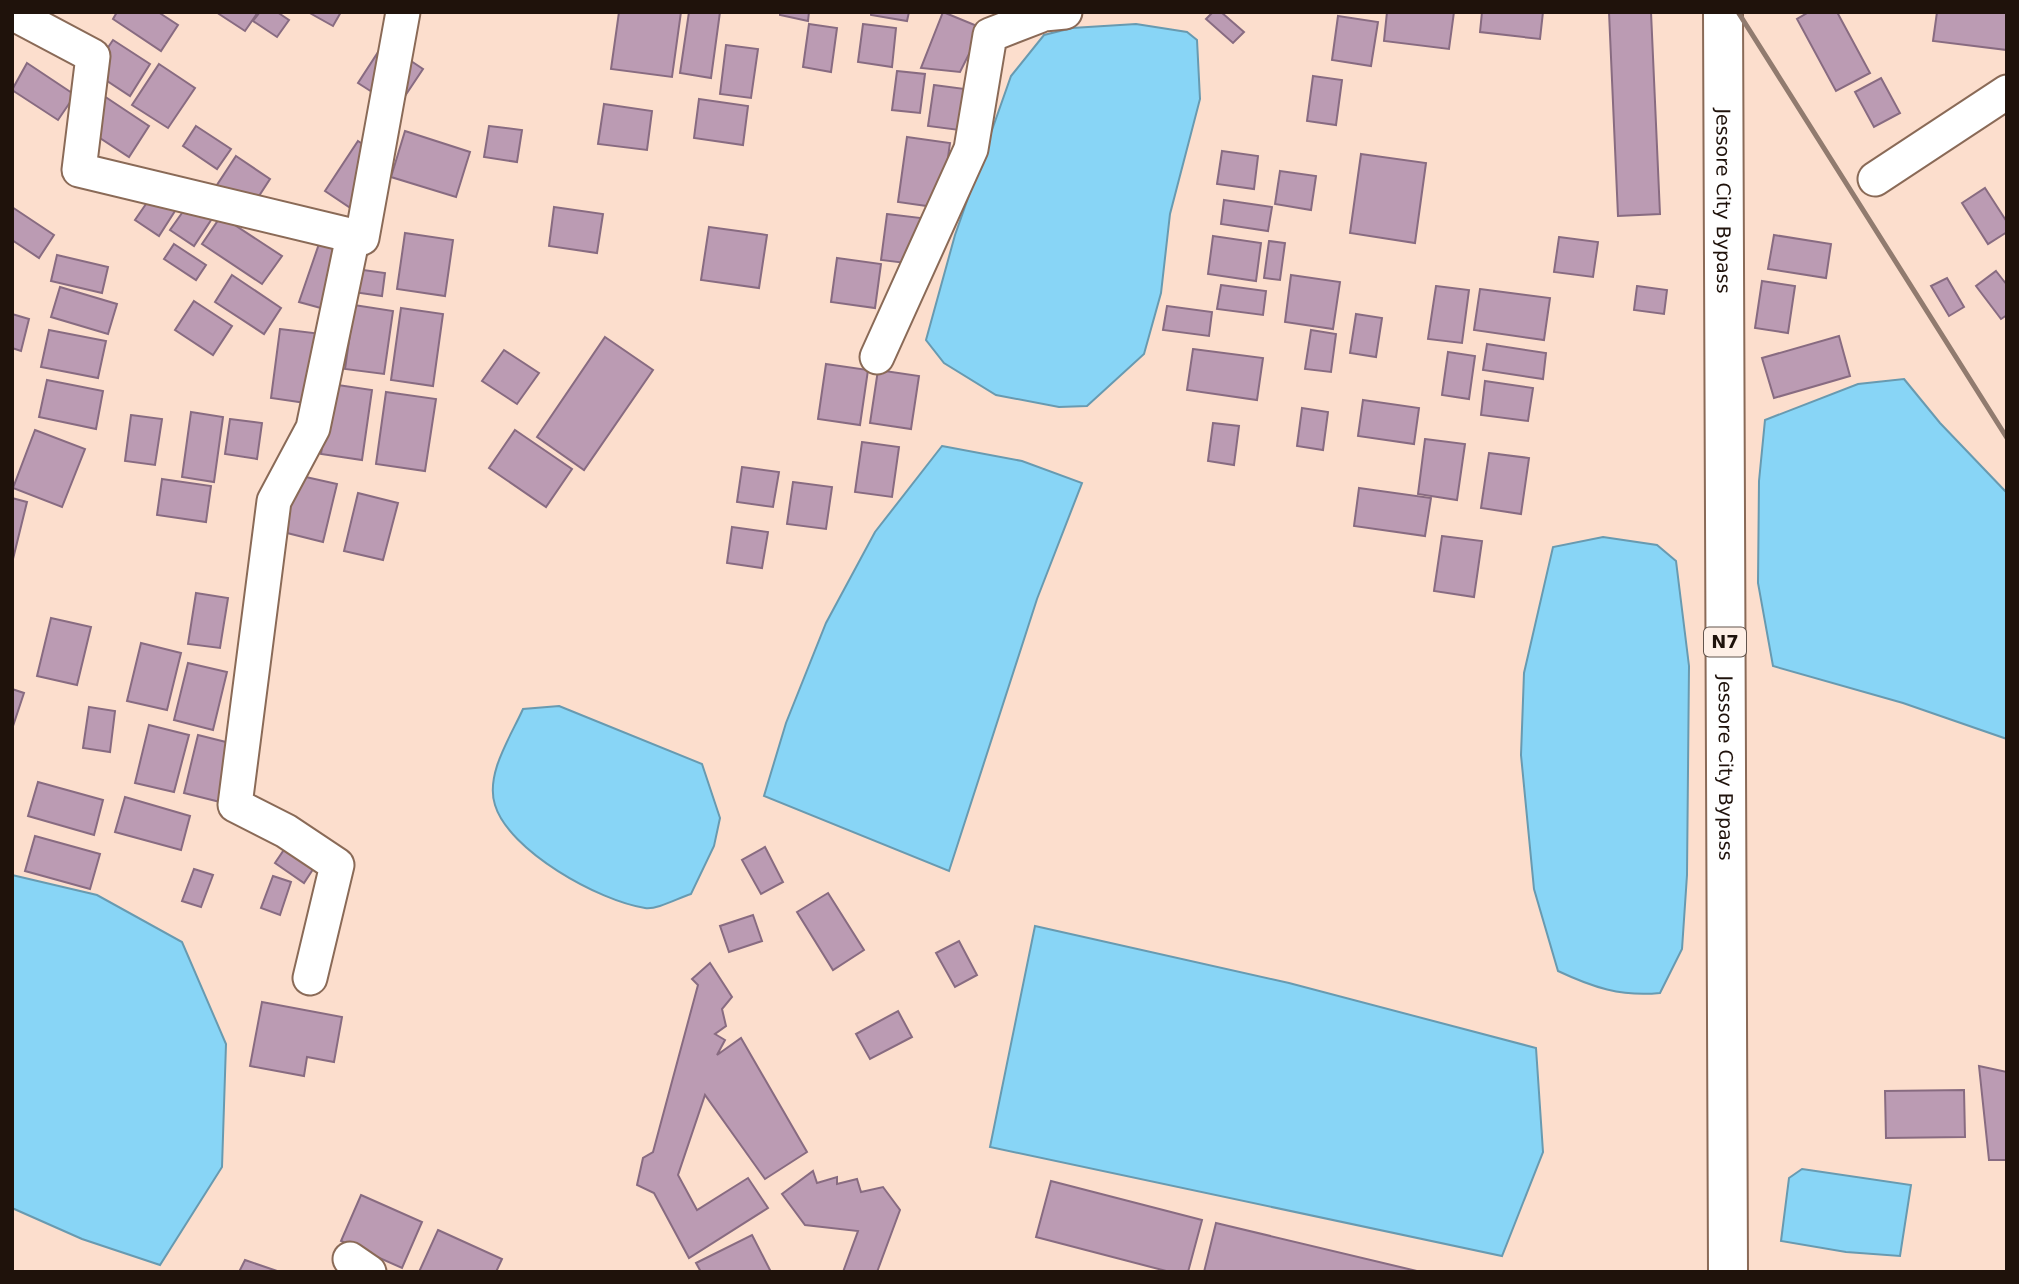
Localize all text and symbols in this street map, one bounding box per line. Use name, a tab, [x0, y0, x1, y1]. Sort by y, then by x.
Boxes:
street label: Jessore City Bypass	[1712, 107, 1735, 294]
road number: N7	[1704, 628, 1746, 656]
street label: Jessore City Bypass	[1715, 674, 1737, 861]

